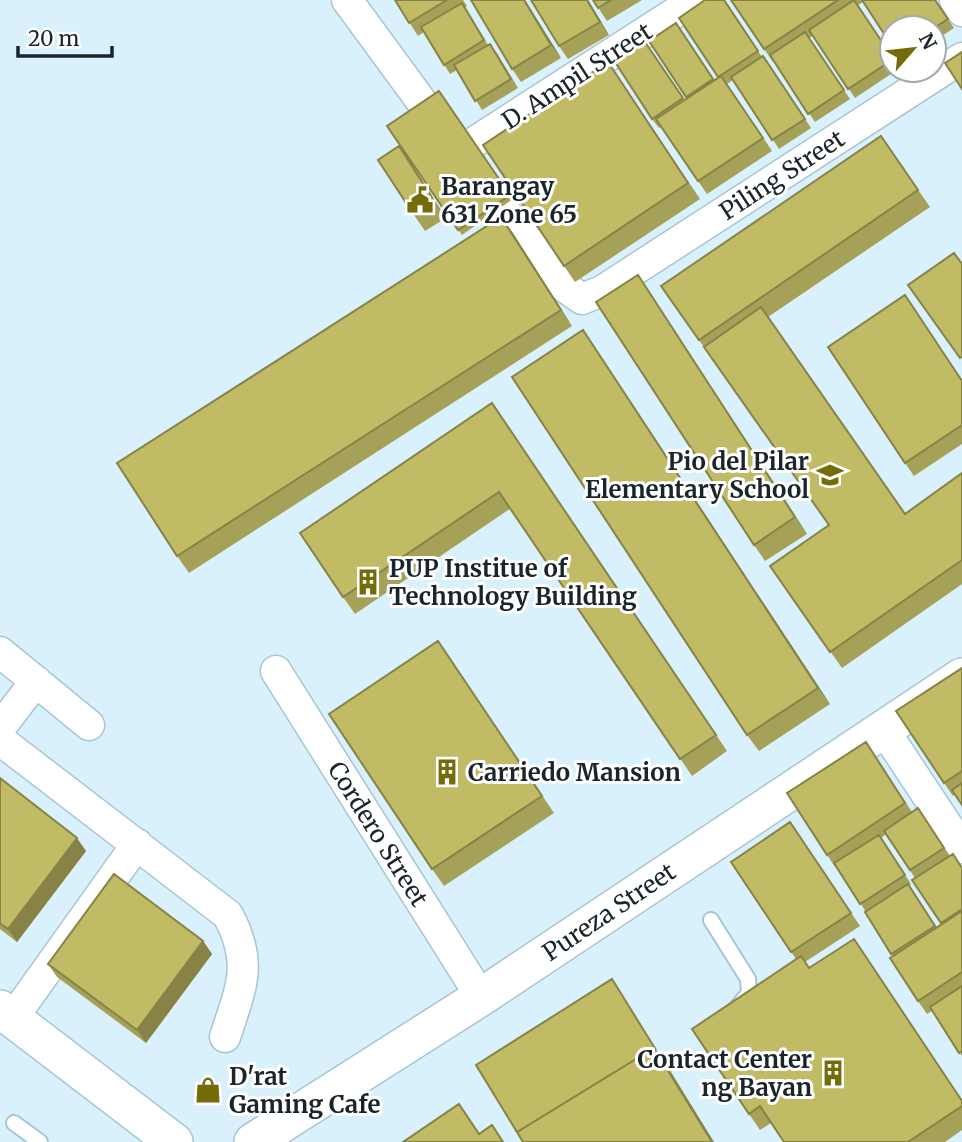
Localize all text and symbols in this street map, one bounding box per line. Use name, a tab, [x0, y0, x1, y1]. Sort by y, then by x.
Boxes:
scale bar	[18, 14, 112, 58]
north arrow	[878, 14, 948, 84]
street label: D. Ampil Street	[496, 16, 659, 136]
text: 20 m	[28, 25, 80, 52]
text: N	[914, 29, 942, 53]
street label: Piling Street	[714, 123, 851, 227]
place label: Barangay 631 Zone 65	[441, 171, 577, 230]
public building icon: Barangay 631 Zone 65	[405, 185, 435, 215]
place label: Pio del Pilar Elementary School	[585, 446, 809, 505]
school or university icon: Pio del Pilar Elementary School	[815, 460, 845, 490]
place label: PUP Institue of Technology Building	[389, 553, 637, 612]
building icon: PUP Institue of Technology Building	[353, 567, 383, 597]
street label: Cordero Street	[321, 756, 435, 913]
building icon: Carriedo Mansion	[432, 757, 462, 787]
place label: Carriedo Mansion	[468, 757, 681, 788]
street label: Pureza Street	[537, 856, 682, 968]
place label: Contact Center ng Bayan	[638, 1044, 812, 1103]
building icon: Contact Center ng Bayan	[818, 1058, 848, 1088]
place label: D'rat Gaming Cafe	[229, 1061, 380, 1120]
shop icon: D'rat Gaming Cafe	[193, 1075, 223, 1105]

